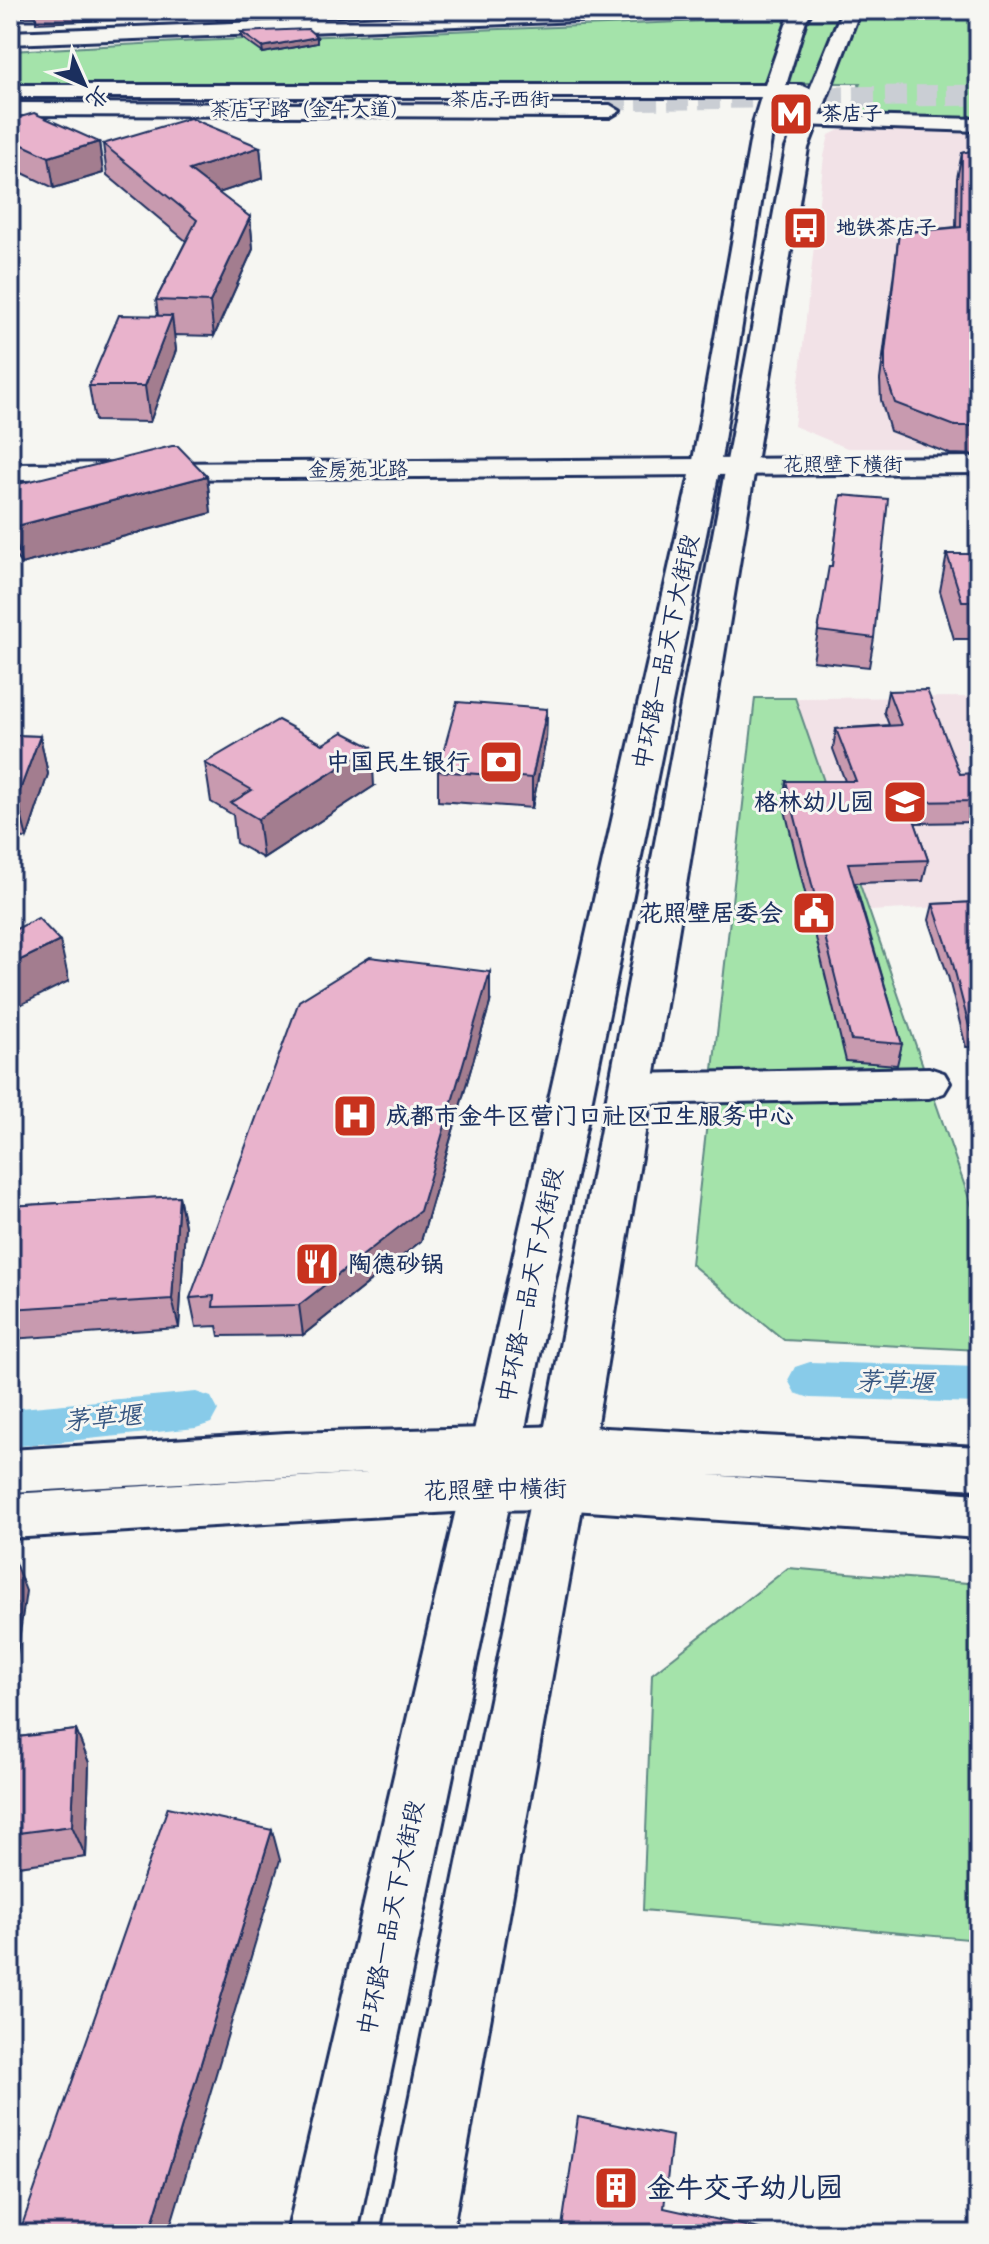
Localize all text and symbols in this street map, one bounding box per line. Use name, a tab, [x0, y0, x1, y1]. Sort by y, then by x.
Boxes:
north arrow	[44, 44, 124, 124]
text: 北	[80, 80, 114, 114]
street label: 茶店子西街	[450, 88, 550, 112]
metro station icon: 茶店子	[767, 90, 815, 138]
street label: 茶店子路（金牛大道）	[210, 98, 410, 122]
place label: 茶店子	[822, 102, 882, 126]
bus stop icon: 地铁茶店子	[781, 204, 829, 252]
place label: 地铁茶店子	[836, 216, 936, 240]
street label: 花照壁下横街	[783, 453, 903, 477]
street label: 金房苑北路	[308, 457, 409, 483]
street label: 中环路一品天下大街段	[627, 532, 705, 772]
bank icon: 中国民生银行	[477, 738, 525, 786]
place label: 中国民生银行	[326, 748, 470, 777]
school or university icon: 格林幼儿园	[881, 778, 929, 826]
place label: 格林幼儿园	[754, 788, 874, 817]
public building icon: 花照壁居委会	[790, 889, 838, 937]
place label: 花照壁居委会	[639, 899, 783, 928]
hospital icon: 成都市金牛区营门口社区卫生服务中心	[331, 1092, 379, 1140]
place label: 成都市金牛区营门口社区卫生服务中心	[386, 1102, 794, 1131]
street label: 中环路一品天下大街段	[491, 1165, 569, 1405]
restaurant icon: 陶德砂锅	[293, 1240, 341, 1288]
place label: 陶德砂锅	[348, 1250, 444, 1279]
water label: 茅草堰	[855, 1366, 938, 1400]
water label: 茅草堰	[63, 1400, 146, 1438]
street label: 花照壁中横街	[423, 1474, 567, 1506]
street label: 中环路一品天下大街段	[352, 1798, 430, 2038]
building icon: 金牛交子幼儿园	[592, 2164, 640, 2212]
place label: 金牛交子幼儿园	[647, 2172, 843, 2205]

